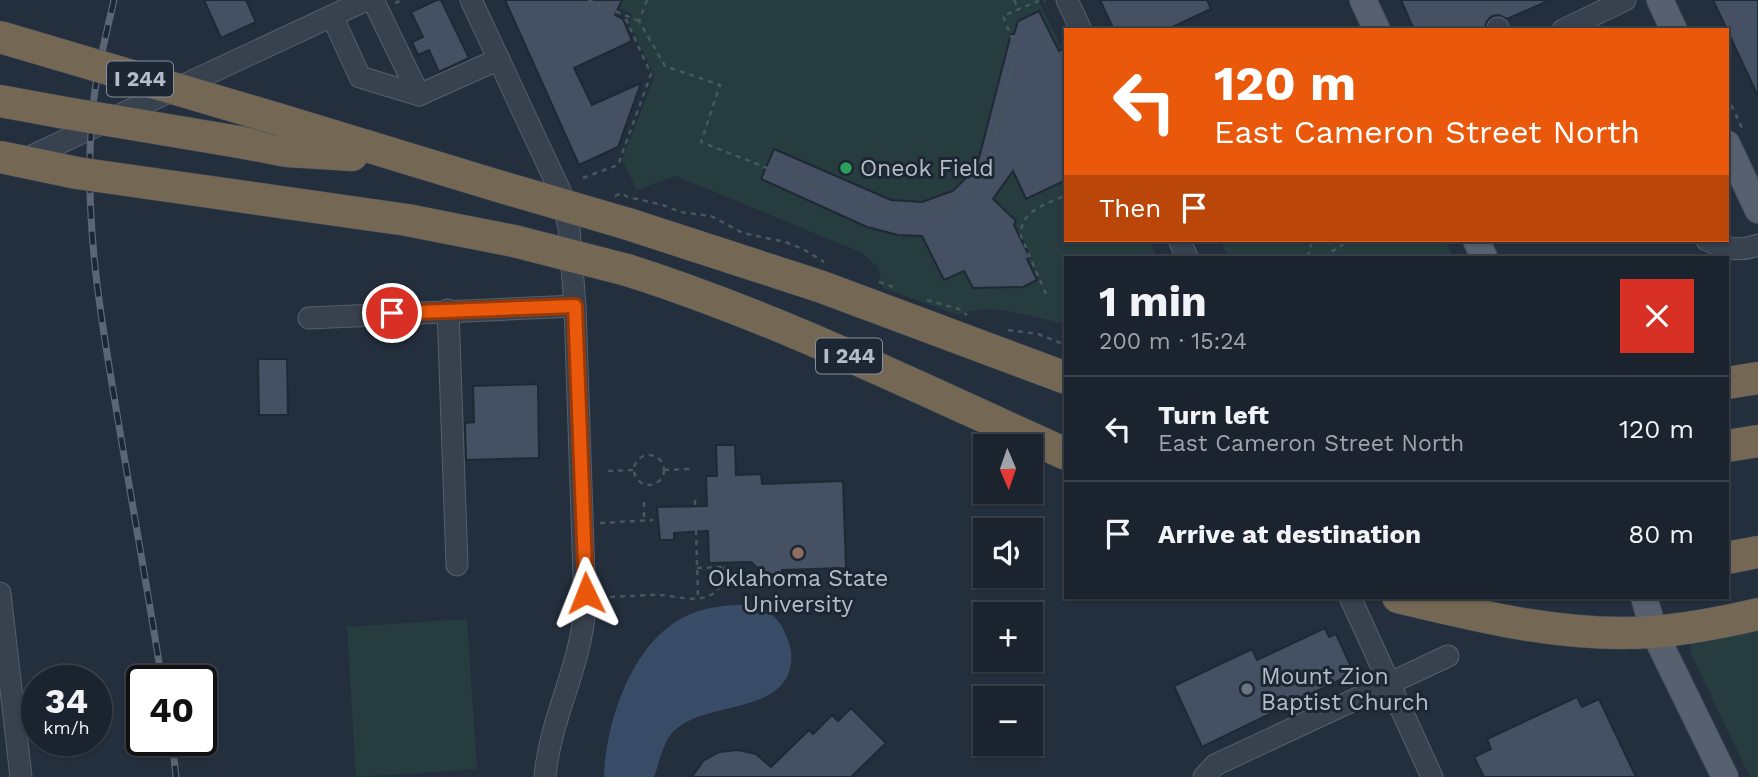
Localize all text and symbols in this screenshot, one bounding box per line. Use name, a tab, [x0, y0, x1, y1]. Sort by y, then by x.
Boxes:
text: 120 m	[1214, 54, 1356, 112]
icon: left	[1099, 56, 1190, 147]
road number: I 244	[107, 62, 173, 96]
text: East Cameron Street North	[1214, 113, 1640, 151]
place label: Oneok Field	[860, 155, 994, 182]
marker: Oneok Field	[838, 160, 854, 176]
icon: arrive	[1175, 189, 1213, 227]
text: Then	[1099, 193, 1161, 223]
text: 1 min	[1099, 277, 1207, 326]
button: close	[1620, 279, 1694, 353]
pin	[362, 283, 422, 343]
icon: arrive	[373, 294, 411, 332]
text: 200 m · 15:24	[1099, 328, 1247, 355]
road number: I 244	[816, 338, 882, 374]
text: Turn left	[1158, 400, 1269, 430]
icon: left	[1099, 410, 1137, 448]
text: 120 m	[1619, 414, 1694, 444]
text: East Cameron Street North	[1158, 430, 1464, 457]
north arrow	[973, 434, 1043, 504]
map controls	[973, 434, 1043, 756]
icon: arrive	[1099, 515, 1137, 553]
button: sound	[973, 518, 1043, 588]
text: Arrive at destination	[1158, 519, 1421, 549]
text: 80 m	[1628, 519, 1694, 549]
marker: Oklahoma State University	[790, 545, 806, 561]
position arrow	[549, 556, 623, 630]
place label: Oklahoma State University	[708, 565, 888, 618]
button: +	[973, 602, 1043, 672]
place label: Mount Zion Baptist Church	[1261, 663, 1429, 716]
speed limit sign: 40	[126, 665, 217, 756]
text: 34	[45, 680, 88, 722]
marker: Mount Zion Baptist Church	[1239, 681, 1255, 697]
button: −	[973, 686, 1043, 756]
text: km/h	[43, 717, 90, 738]

